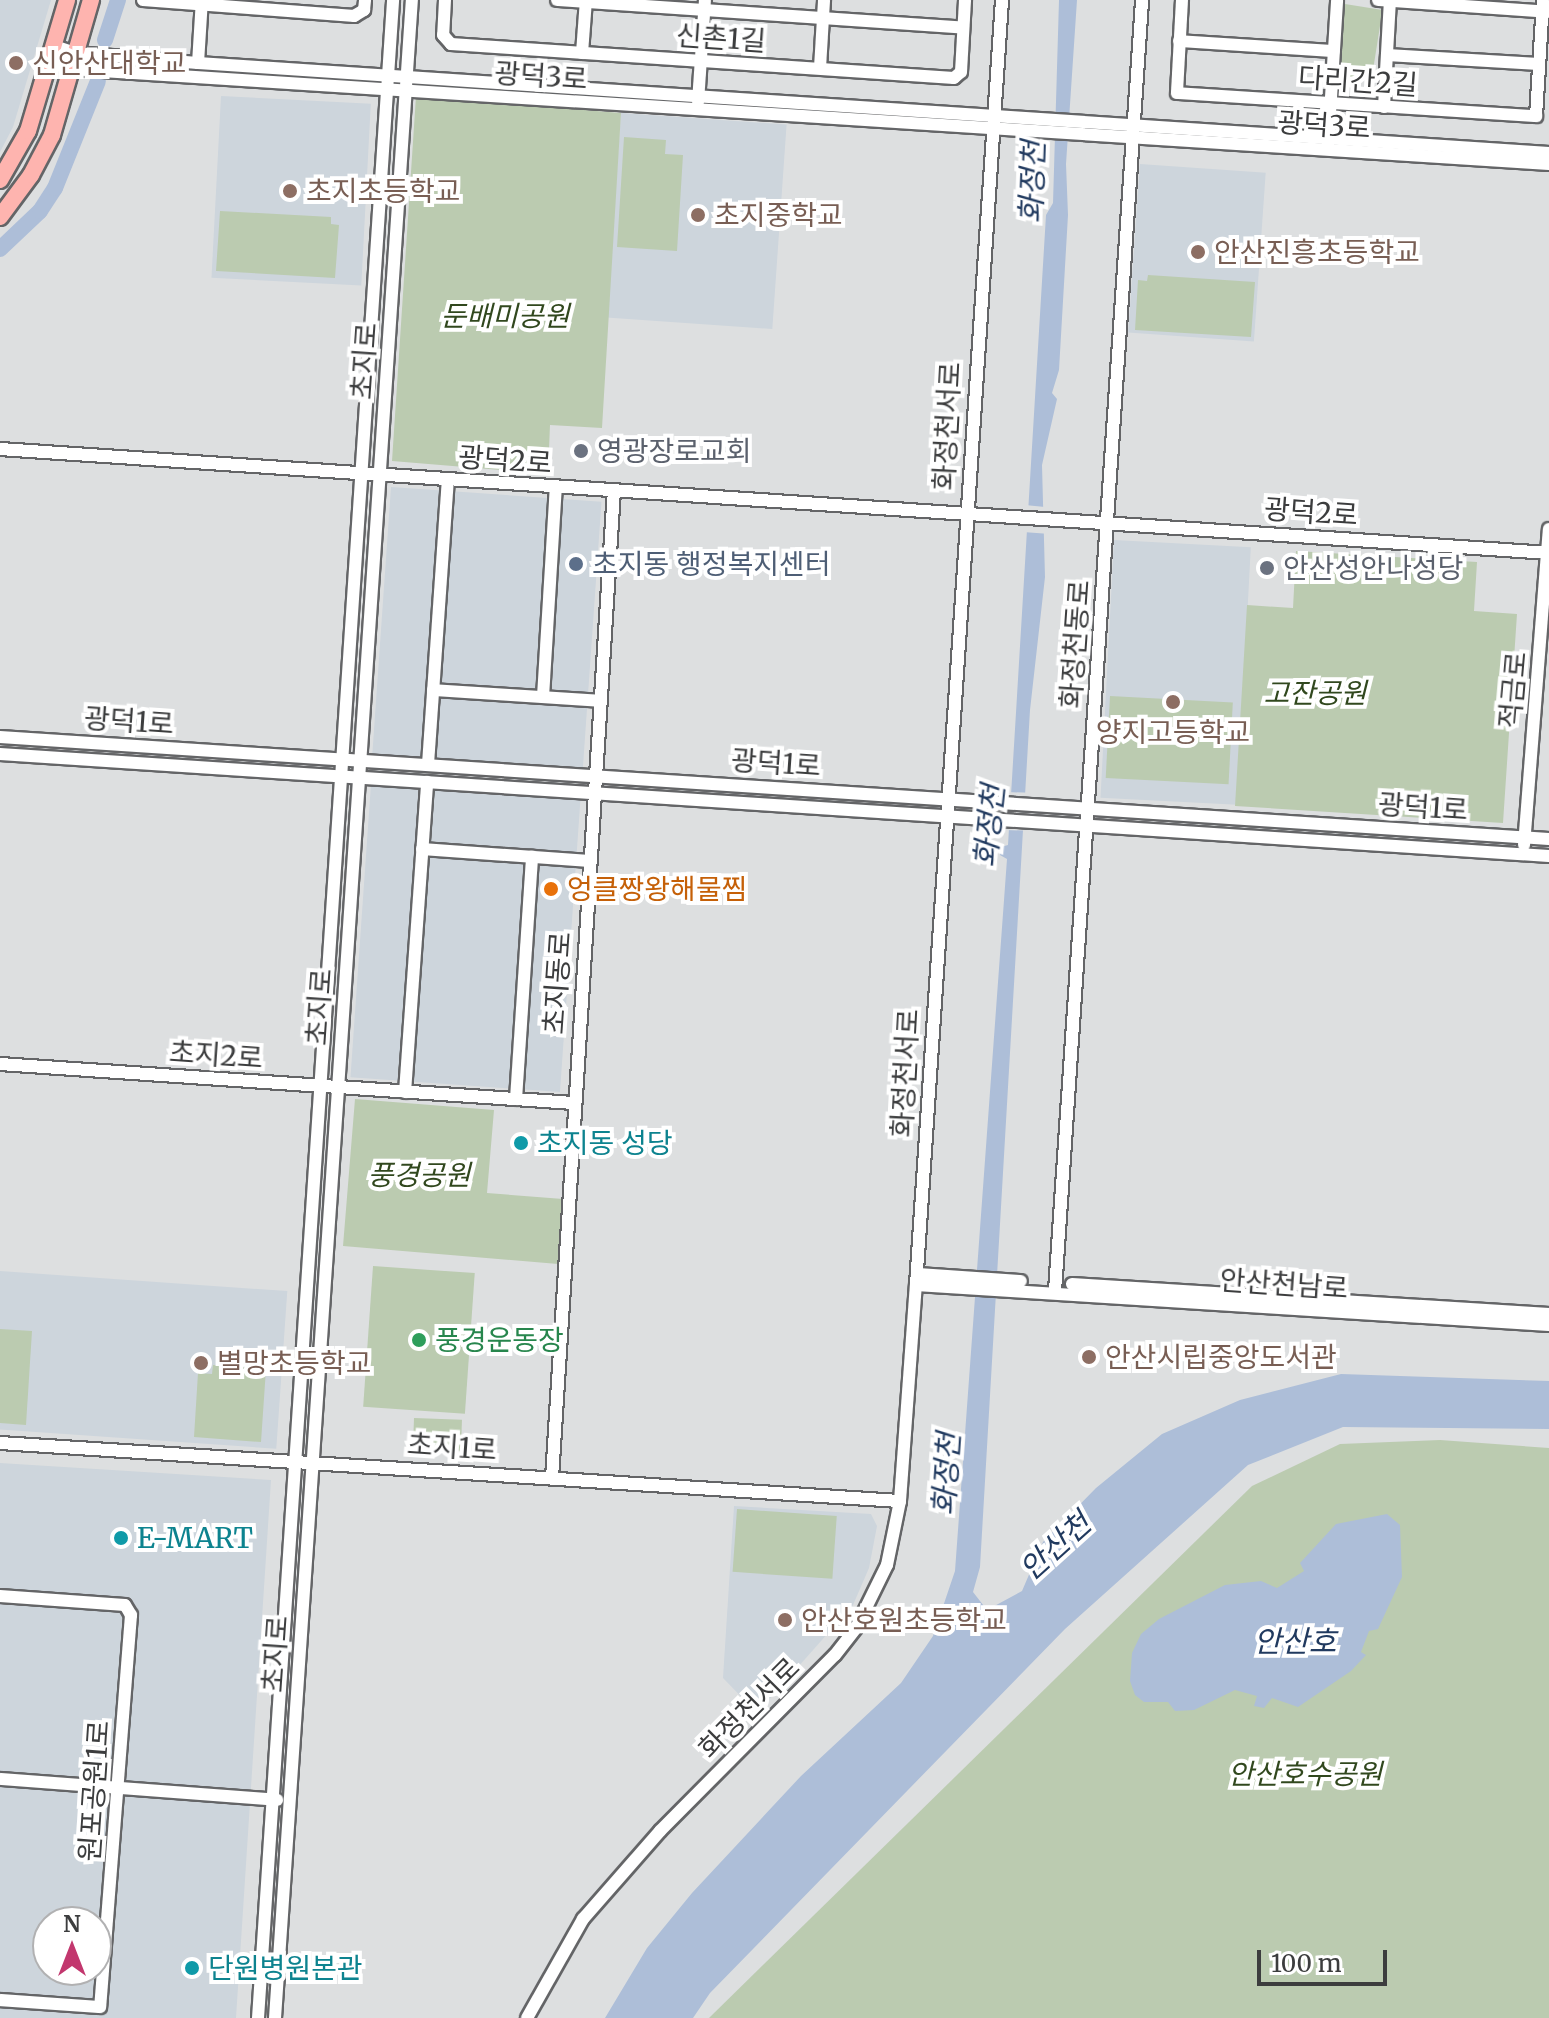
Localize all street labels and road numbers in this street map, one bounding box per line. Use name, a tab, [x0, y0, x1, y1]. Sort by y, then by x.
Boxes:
street label: 신촌1길	[675, 18, 767, 58]
street label: 광덕3로	[493, 56, 589, 96]
street label: 다리간2길	[1297, 60, 1419, 102]
street label: 광덕3로	[1276, 105, 1372, 145]
street label: 초지로	[345, 321, 383, 401]
street label: 화정천서로	[927, 361, 967, 491]
street label: 광덕2로	[457, 440, 553, 480]
street label: 광덕2로	[1263, 492, 1359, 532]
street label: 화정천동로	[1054, 579, 1096, 709]
street label: 적금로	[1493, 650, 1533, 730]
street label: 광덕1로	[83, 701, 175, 741]
street label: 광덕1로	[730, 743, 822, 783]
street label: 광덕1로	[1377, 787, 1469, 827]
street label: 초지동로	[537, 930, 577, 1036]
street label: 초지로	[300, 967, 338, 1047]
street label: 화정천서로	[885, 1008, 925, 1138]
street label: 초지2로	[168, 1035, 264, 1075]
street label: 안산천남로	[1219, 1263, 1349, 1305]
street label: 초지1로	[406, 1427, 498, 1467]
street label: 초지로	[256, 1614, 294, 1694]
street label: 화정천서로	[692, 1651, 806, 1765]
street label: 원포공원1로	[72, 1719, 116, 1863]

